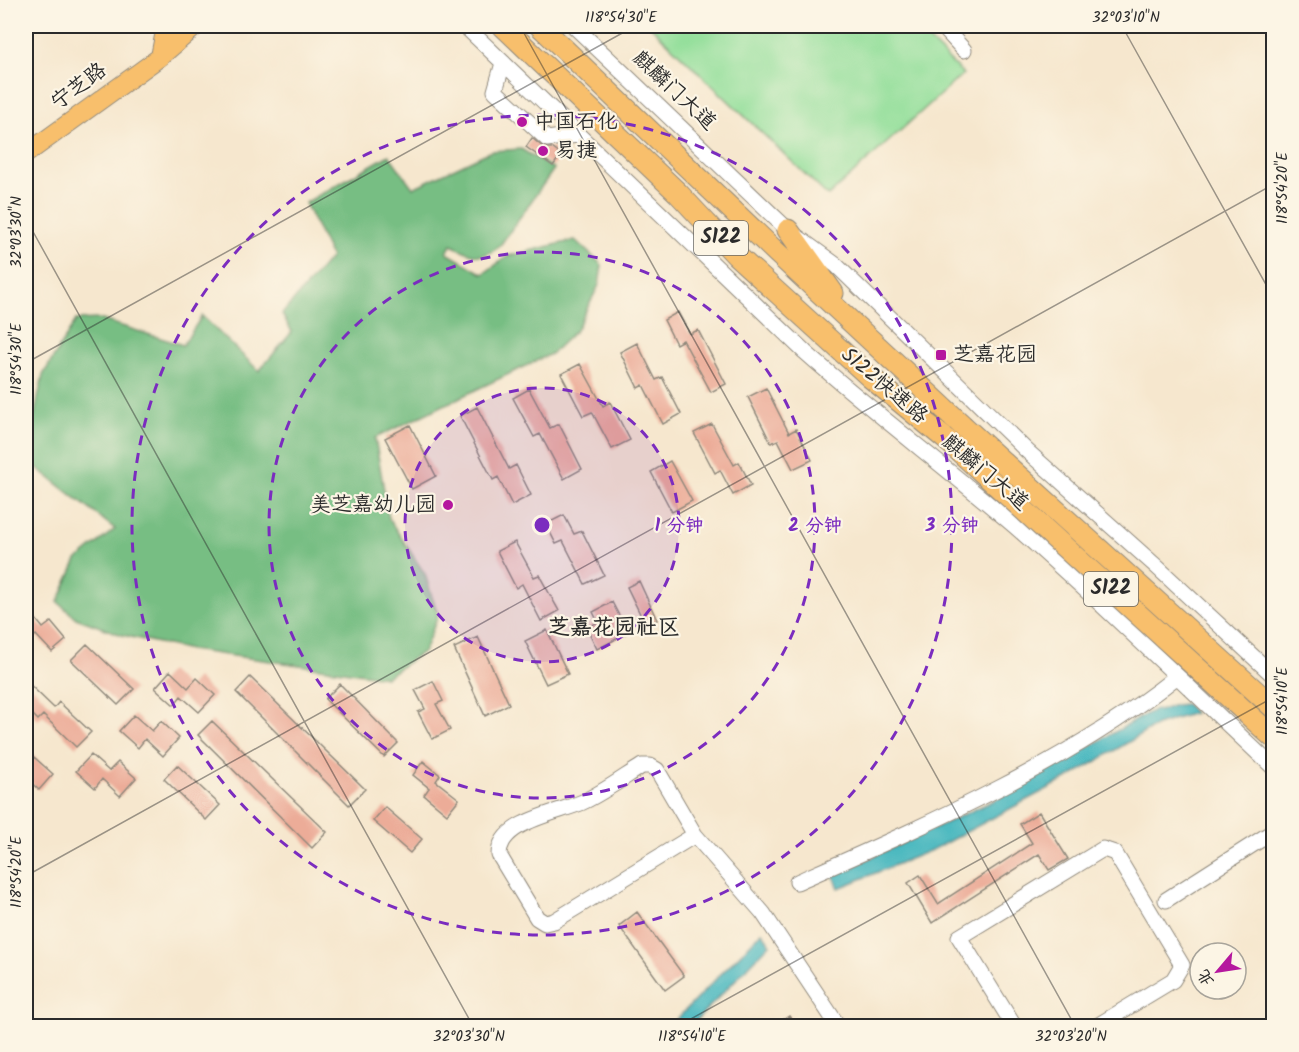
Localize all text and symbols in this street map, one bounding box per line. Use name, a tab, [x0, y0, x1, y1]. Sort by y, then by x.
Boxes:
text: 118°54'30"E	[585, 6, 658, 30]
text: 32°03'10"N	[1092, 6, 1160, 30]
street label: 麒麟门大道	[624, 43, 724, 139]
street label: 宁芝路	[44, 55, 114, 119]
place label: 中国石化	[534, 106, 618, 139]
marker: 中国石化	[515, 115, 529, 129]
place label: 易捷	[555, 135, 597, 168]
marker: 易捷	[536, 144, 550, 158]
text: 118°54'20"E	[1271, 151, 1295, 224]
text: 32°03'30"N	[5, 196, 29, 268]
road number: S122	[694, 221, 748, 255]
text: 118°54'30"E	[5, 322, 29, 395]
place label: 芝嘉花园	[953, 339, 1037, 372]
street label: S122快速路	[833, 340, 935, 432]
marker: 芝嘉花园	[934, 348, 948, 362]
street label: 麒麟门大道	[934, 427, 1036, 519]
place label: 美芝嘉幼儿园	[310, 489, 436, 522]
marker: 美芝嘉幼儿园	[441, 498, 455, 512]
text: 1 分钟	[655, 512, 703, 541]
text: 2 分钟	[788, 512, 842, 541]
text: 3 分钟	[925, 512, 978, 541]
centre of rings	[532, 515, 552, 535]
road number: S122	[1084, 572, 1138, 606]
district label: 芝嘉花园社区	[548, 611, 680, 646]
text: 118°54'10"E	[1271, 666, 1295, 735]
text: 118°54'20"E	[5, 835, 29, 908]
north arrow	[1188, 941, 1248, 1001]
text: 北	[1191, 964, 1221, 991]
text: 32°03'30"N	[433, 1025, 505, 1049]
text: 118°54'10"E	[658, 1025, 727, 1049]
text: 32°03'20"N	[1035, 1025, 1107, 1049]

